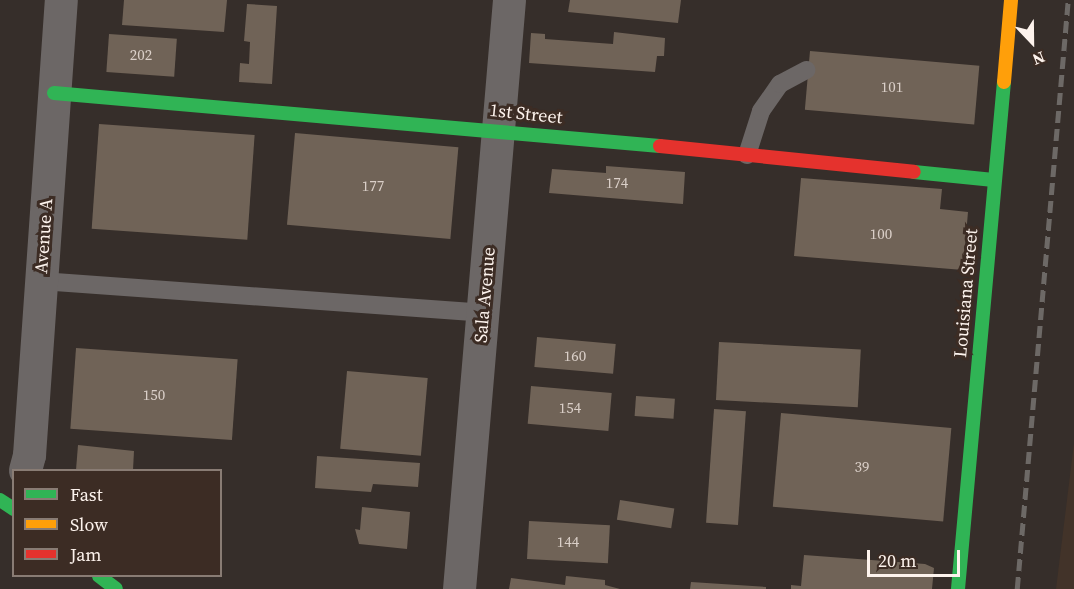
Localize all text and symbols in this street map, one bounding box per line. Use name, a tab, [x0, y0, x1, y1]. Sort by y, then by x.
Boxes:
north arrow	[1002, 12, 1062, 72]
house number: 202	[130, 46, 152, 64]
text: N	[1029, 46, 1048, 71]
house number: 101	[881, 78, 903, 96]
street label: 1st Street	[488, 99, 564, 129]
house number: 174	[606, 174, 628, 192]
house number: 177	[362, 177, 384, 195]
street label: Avenue A	[31, 198, 57, 274]
house number: 100	[870, 225, 892, 243]
street label: Louisiana Street	[950, 228, 982, 358]
street label: Sala Avenue	[470, 246, 500, 344]
house number: 160	[564, 347, 586, 365]
house number: 150	[143, 386, 165, 404]
house number: 154	[559, 399, 581, 417]
house number: 39	[855, 458, 869, 476]
legend	[12, 469, 222, 577]
text: Fast	[70, 482, 103, 507]
text: Slow	[70, 512, 108, 537]
house number: 144	[557, 533, 579, 551]
scale bar	[870, 538, 963, 576]
text: Jam	[70, 542, 102, 567]
text: 20 m	[878, 548, 916, 573]

